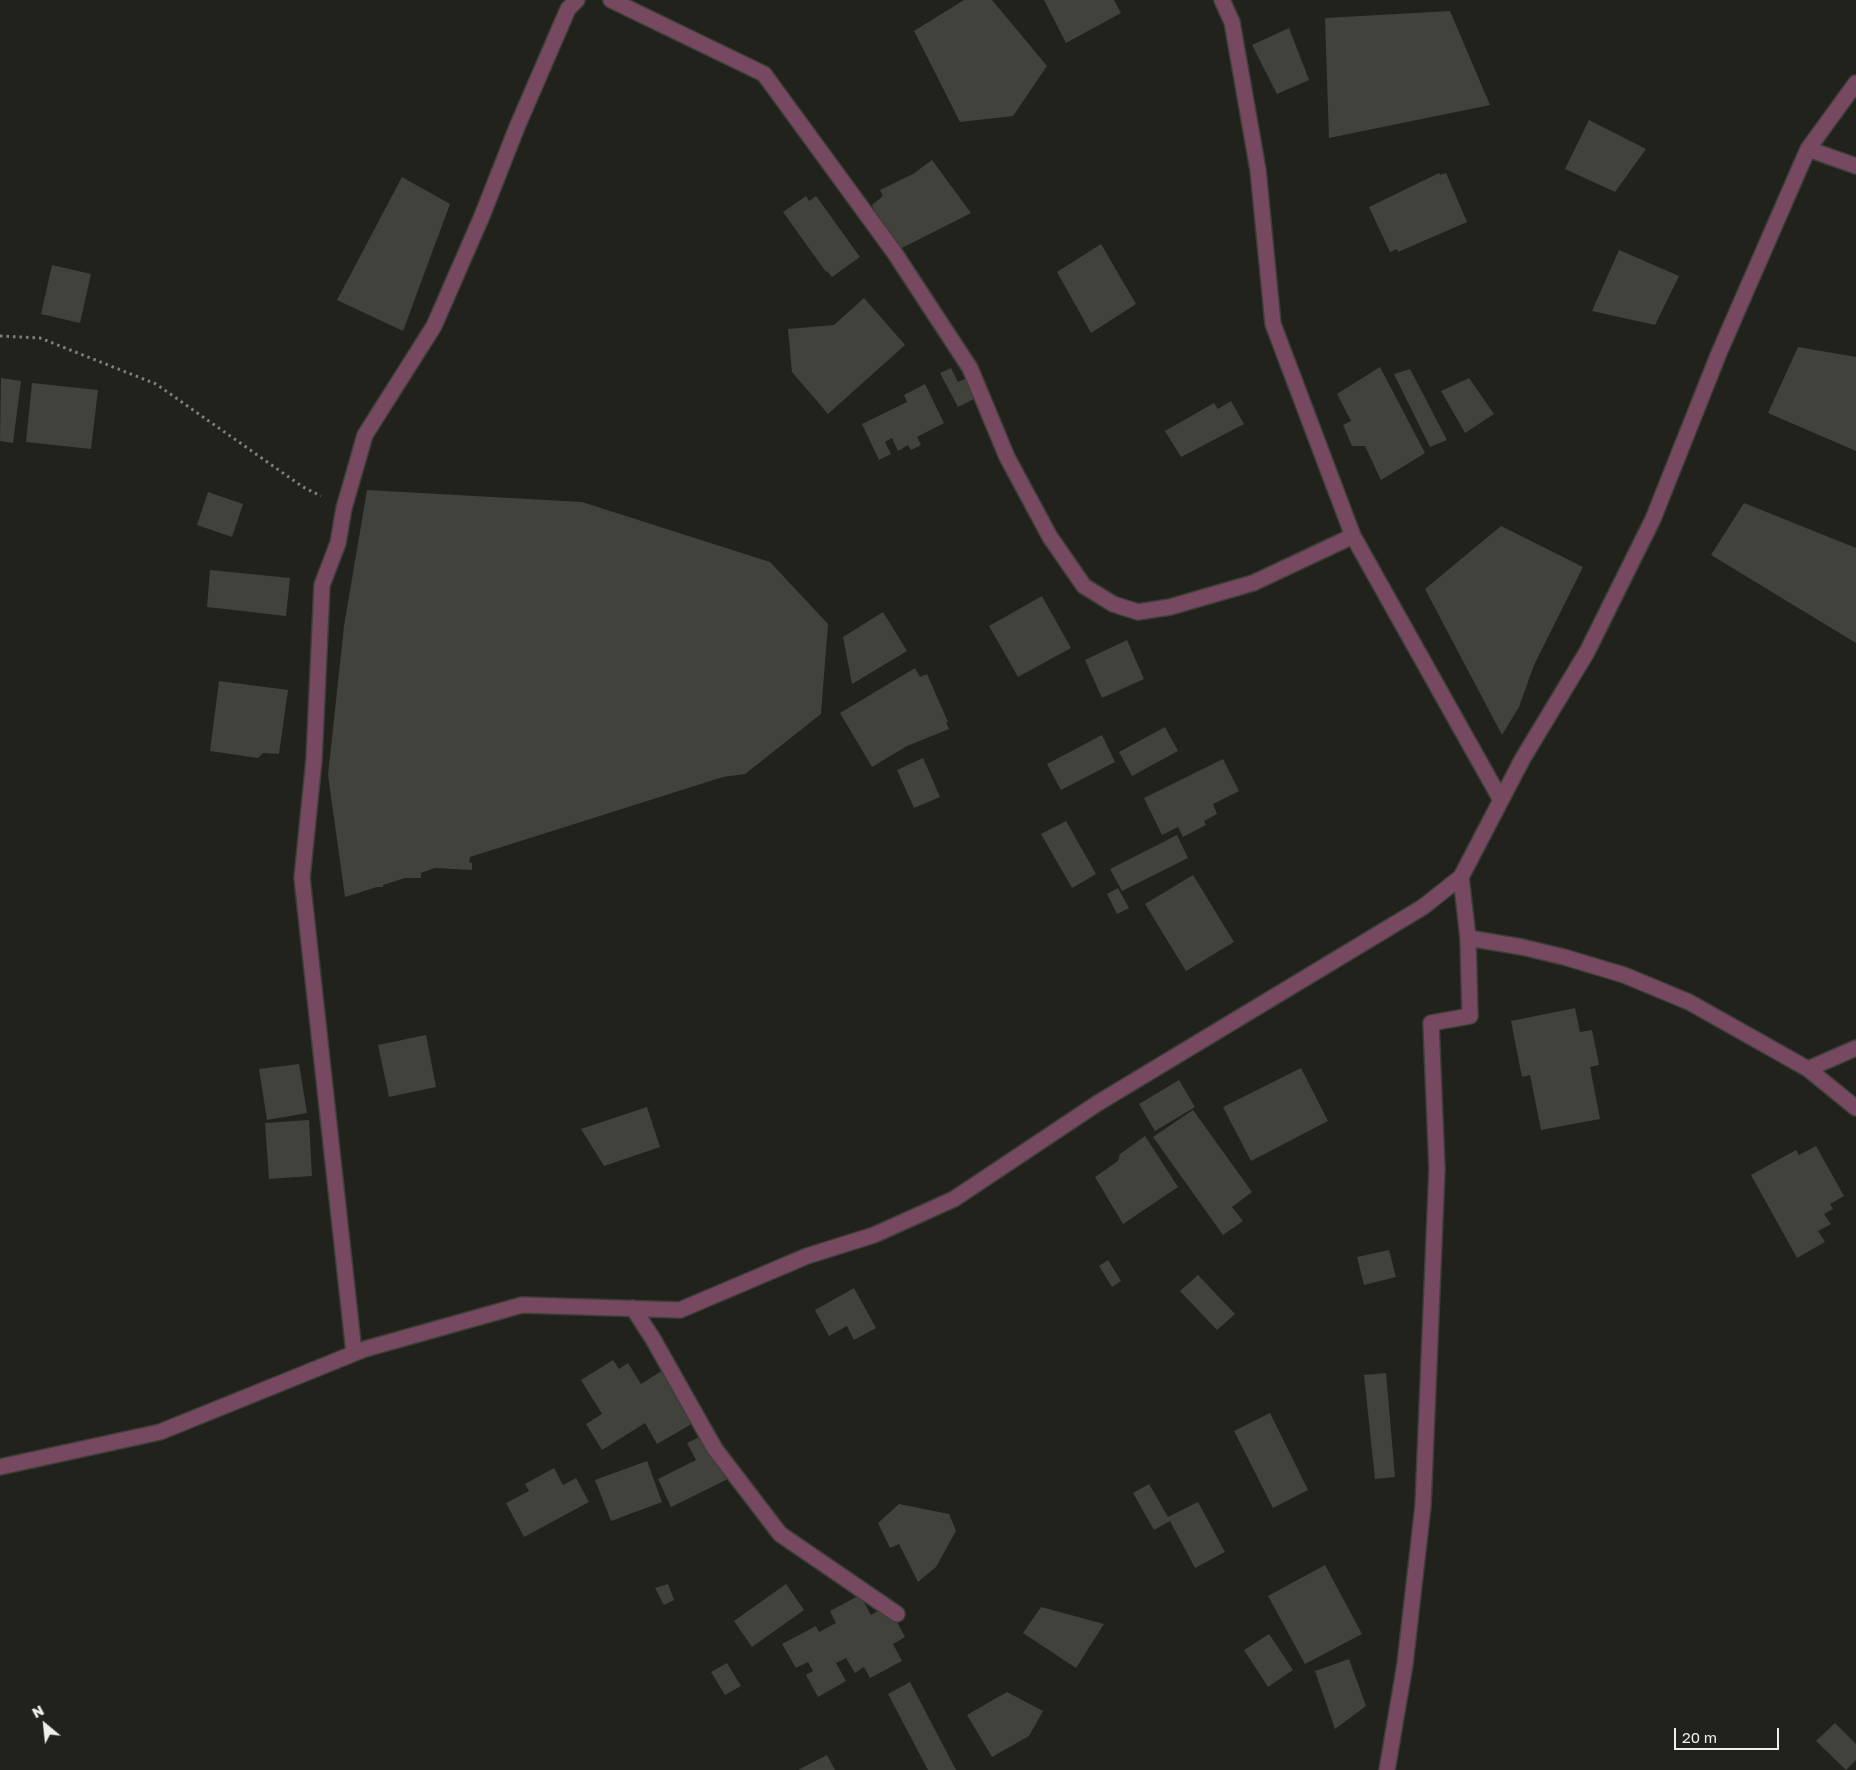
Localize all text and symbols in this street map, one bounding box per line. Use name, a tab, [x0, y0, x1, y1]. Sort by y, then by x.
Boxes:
north arrow	[20, 1700, 70, 1750]
text: N	[29, 1701, 46, 1721]
scale bar	[1676, 1718, 1781, 1750]
text: 20 m	[1682, 1728, 1717, 1746]

